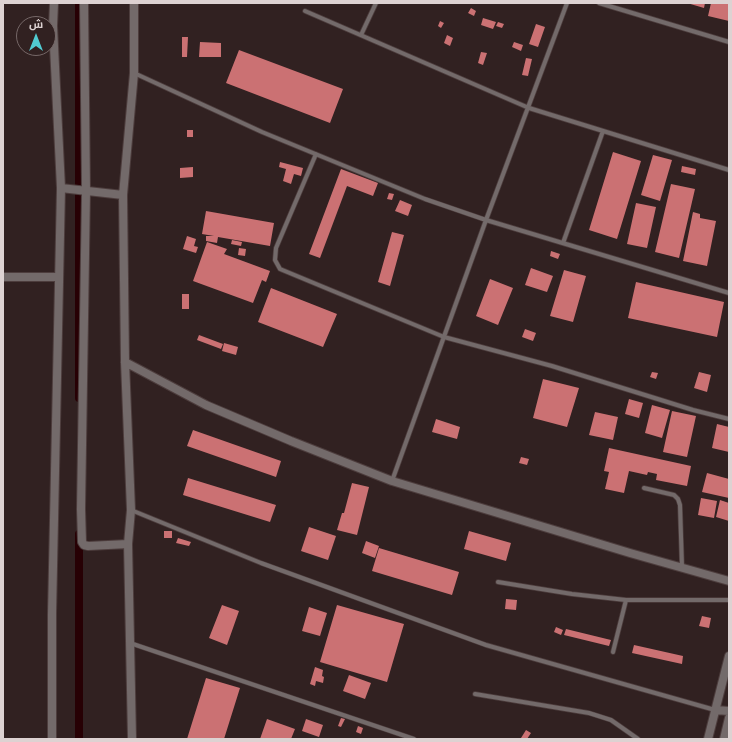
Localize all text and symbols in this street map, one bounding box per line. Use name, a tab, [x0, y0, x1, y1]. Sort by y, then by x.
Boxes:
north arrow	[16, 16, 56, 56]
text: ش	[29, 18, 43, 31]

